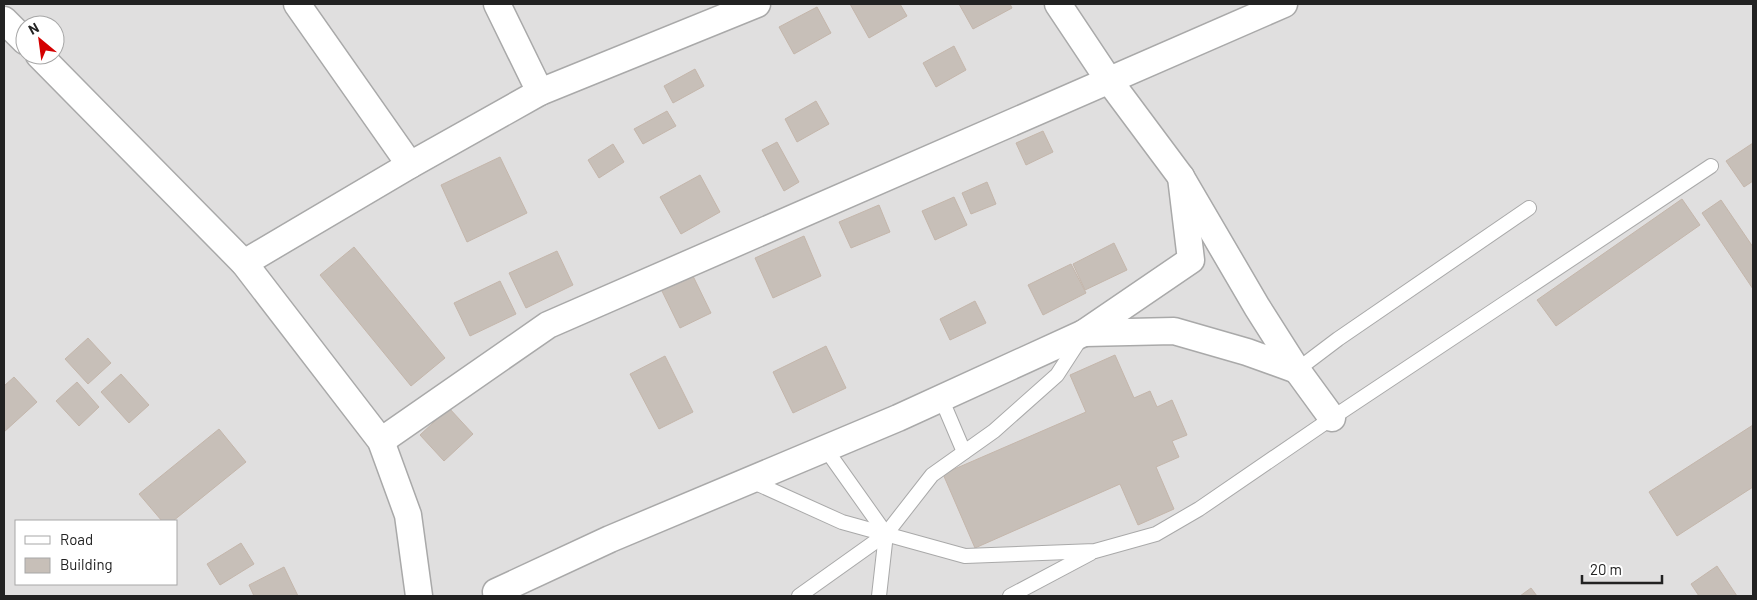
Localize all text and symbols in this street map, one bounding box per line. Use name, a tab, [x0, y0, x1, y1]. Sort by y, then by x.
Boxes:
north arrow	[15, 15, 65, 65]
text: N	[25, 19, 42, 38]
legend	[15, 520, 178, 585]
text: Road	[60, 530, 93, 548]
scale bar	[1582, 552, 1662, 584]
text: Building	[60, 555, 113, 573]
text: 20 m	[1590, 560, 1622, 578]

